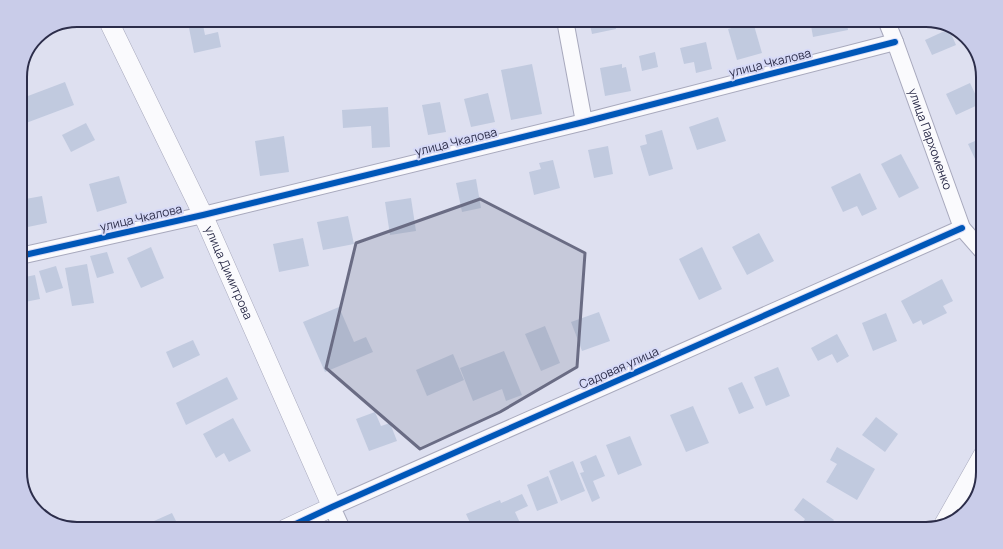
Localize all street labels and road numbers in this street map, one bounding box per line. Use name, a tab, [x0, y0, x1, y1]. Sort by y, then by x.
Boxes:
street label: улица Чкалова	[727, 44, 813, 81]
street label: улица Пархоменко	[904, 86, 957, 192]
street label: улица Чкалова	[413, 123, 499, 160]
street label: улица Чкалова	[98, 200, 184, 235]
street label: улица Димитрова	[201, 223, 257, 322]
street label: Садовая улица	[576, 342, 661, 393]

